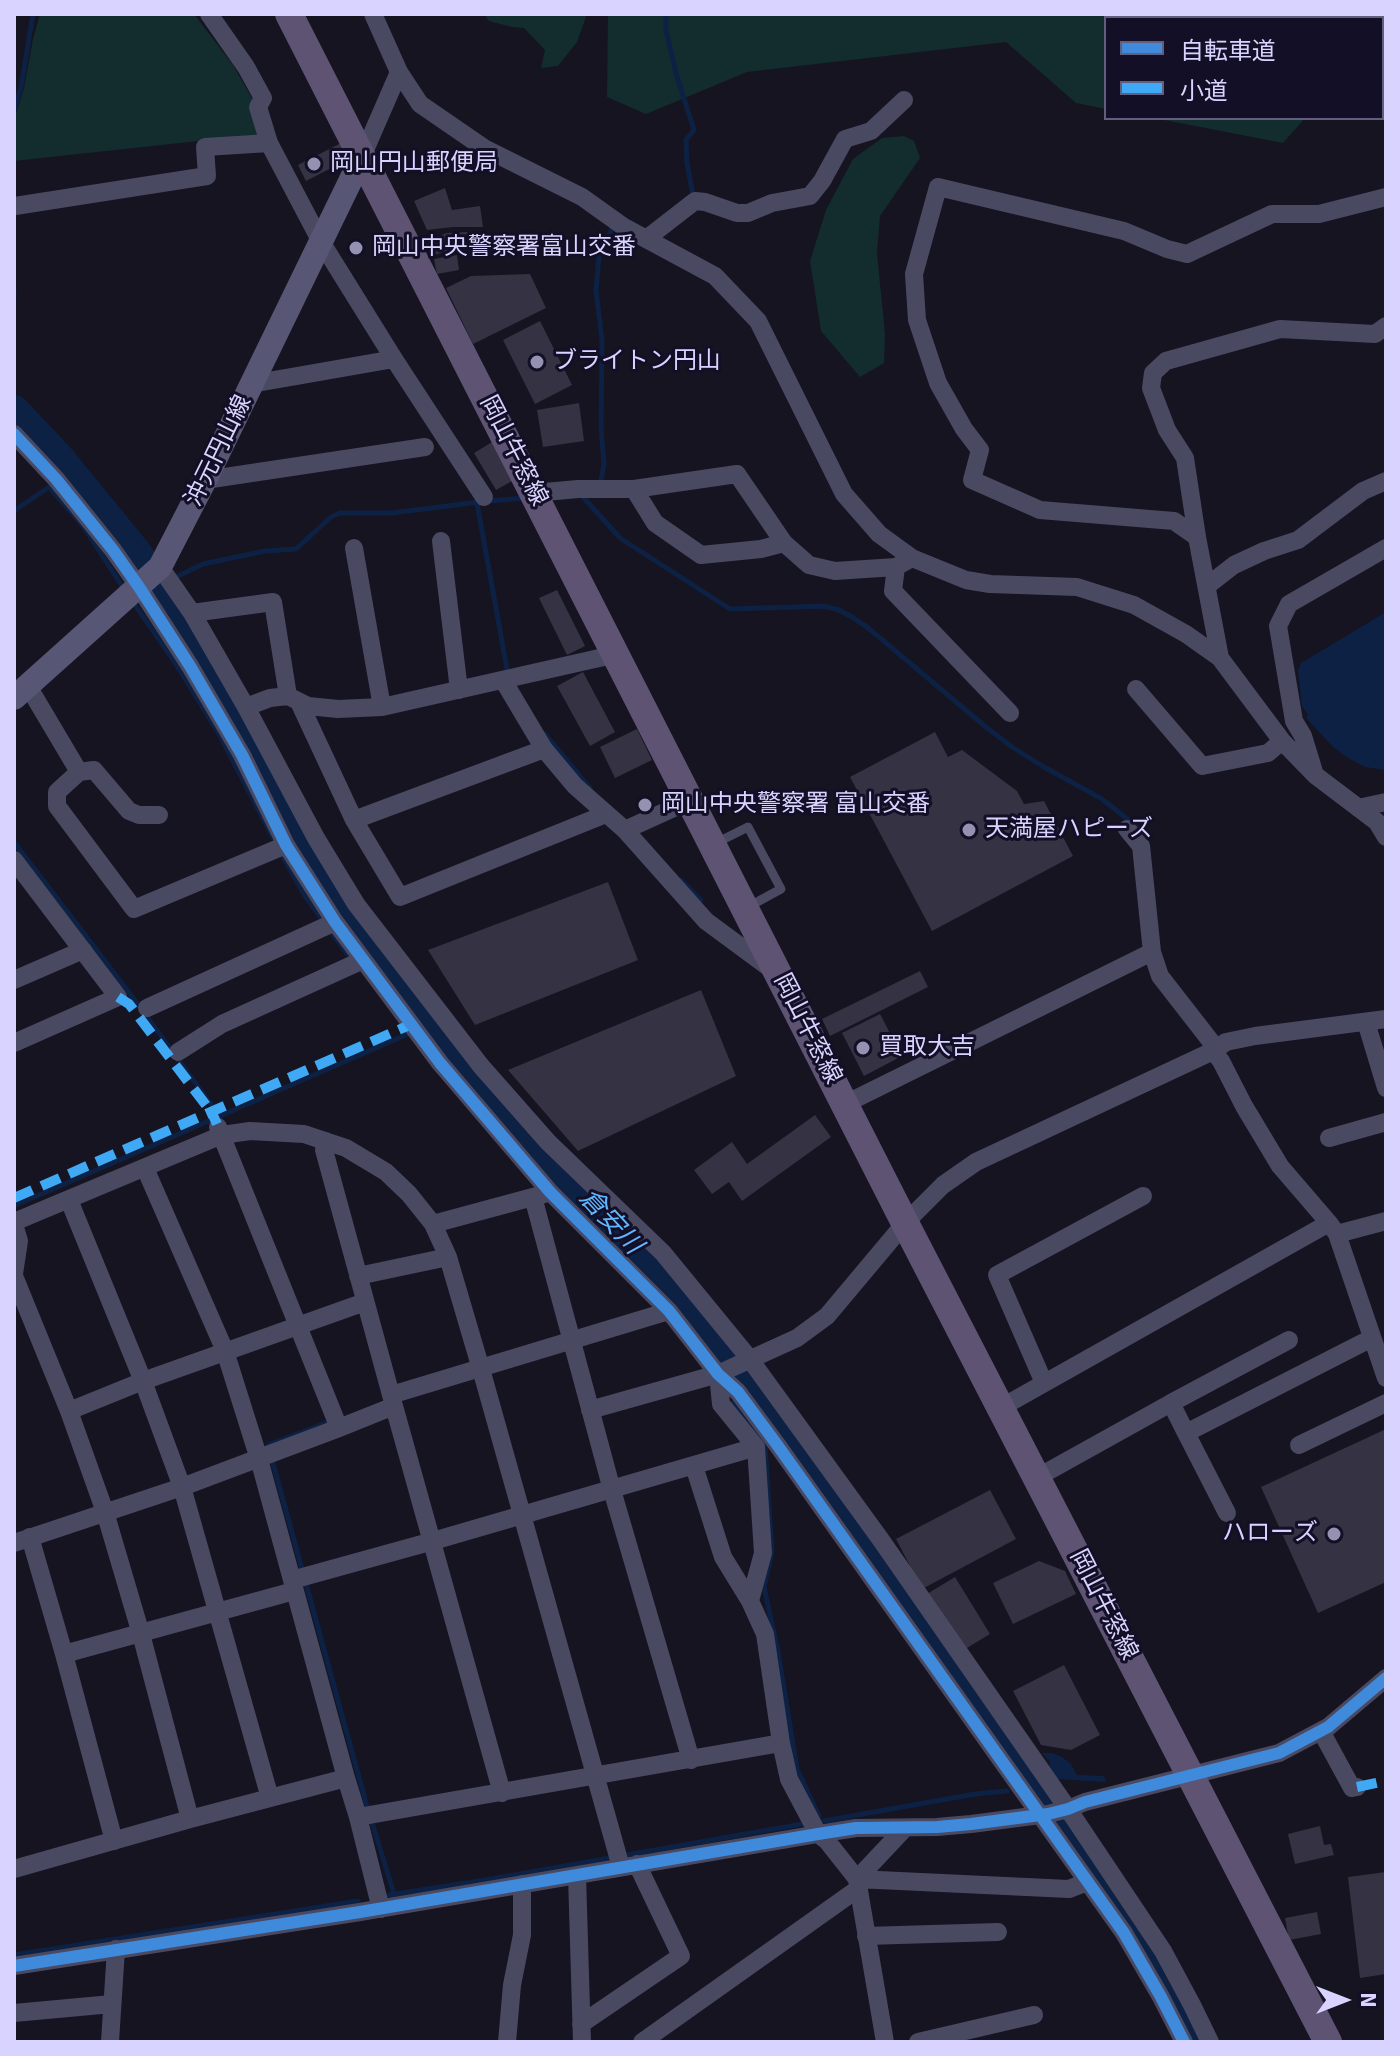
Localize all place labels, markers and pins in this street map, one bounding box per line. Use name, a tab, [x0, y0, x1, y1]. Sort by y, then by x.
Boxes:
place label: 岡山円山郵便局	[330, 150, 498, 178]
marker: 岡山円山郵便局	[305, 155, 323, 173]
place label: 岡山中央警察署富山交番	[372, 234, 636, 262]
marker: 岡山中央警察署富山交番	[347, 239, 365, 257]
place label: ブライトン円山	[553, 348, 721, 376]
marker: ブライトン円山	[528, 353, 546, 371]
place label: 岡山中央警察署 富山交番	[661, 791, 930, 819]
marker: 岡山中央警察署 富山交番	[636, 796, 654, 814]
place label: 天満屋ハピーズ	[985, 816, 1153, 844]
marker: 天満屋ハピーズ	[960, 821, 978, 839]
place label: 買取大吉	[879, 1034, 975, 1062]
marker: 買取大吉	[854, 1039, 872, 1057]
place label: ハローズ	[1222, 1520, 1318, 1548]
marker: ハローズ	[1325, 1525, 1343, 1543]

